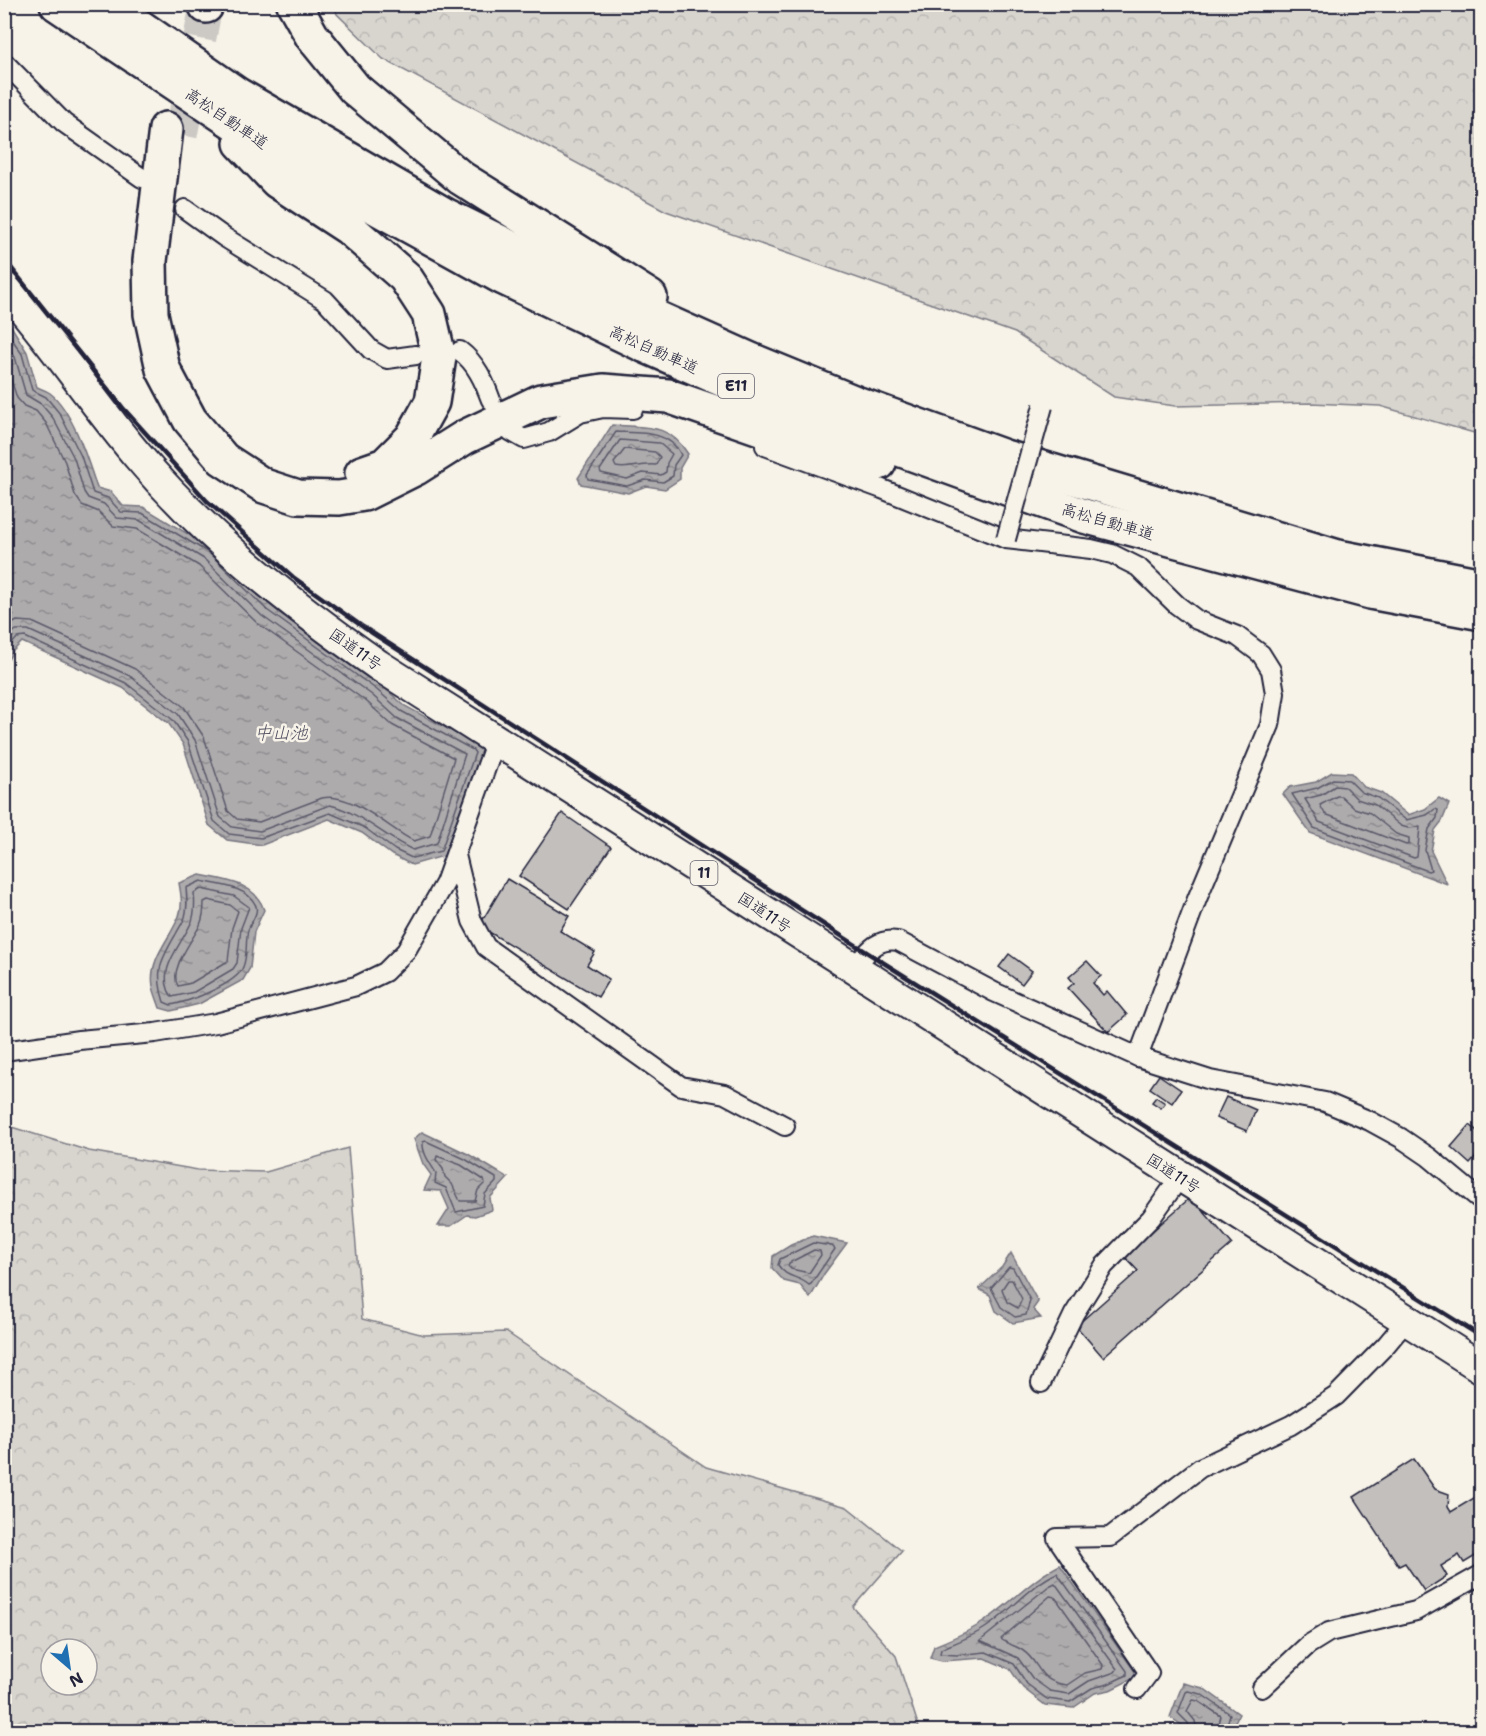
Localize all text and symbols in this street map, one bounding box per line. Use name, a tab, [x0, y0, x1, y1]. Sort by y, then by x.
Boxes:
street label: 高松自動車道	[181, 83, 272, 154]
street label: 高松自動車道	[606, 320, 702, 379]
road number: E11	[718, 374, 754, 398]
street label: 高松自動車道	[1059, 498, 1157, 545]
street label: 国道11号	[325, 623, 387, 675]
water label: 中山池	[254, 721, 309, 745]
road number: 11	[690, 861, 718, 885]
street label: 国道11号	[734, 887, 796, 938]
street label: 国道11号	[1142, 1148, 1205, 1198]
north arrow	[39, 1637, 99, 1697]
text: N	[65, 1667, 87, 1692]

